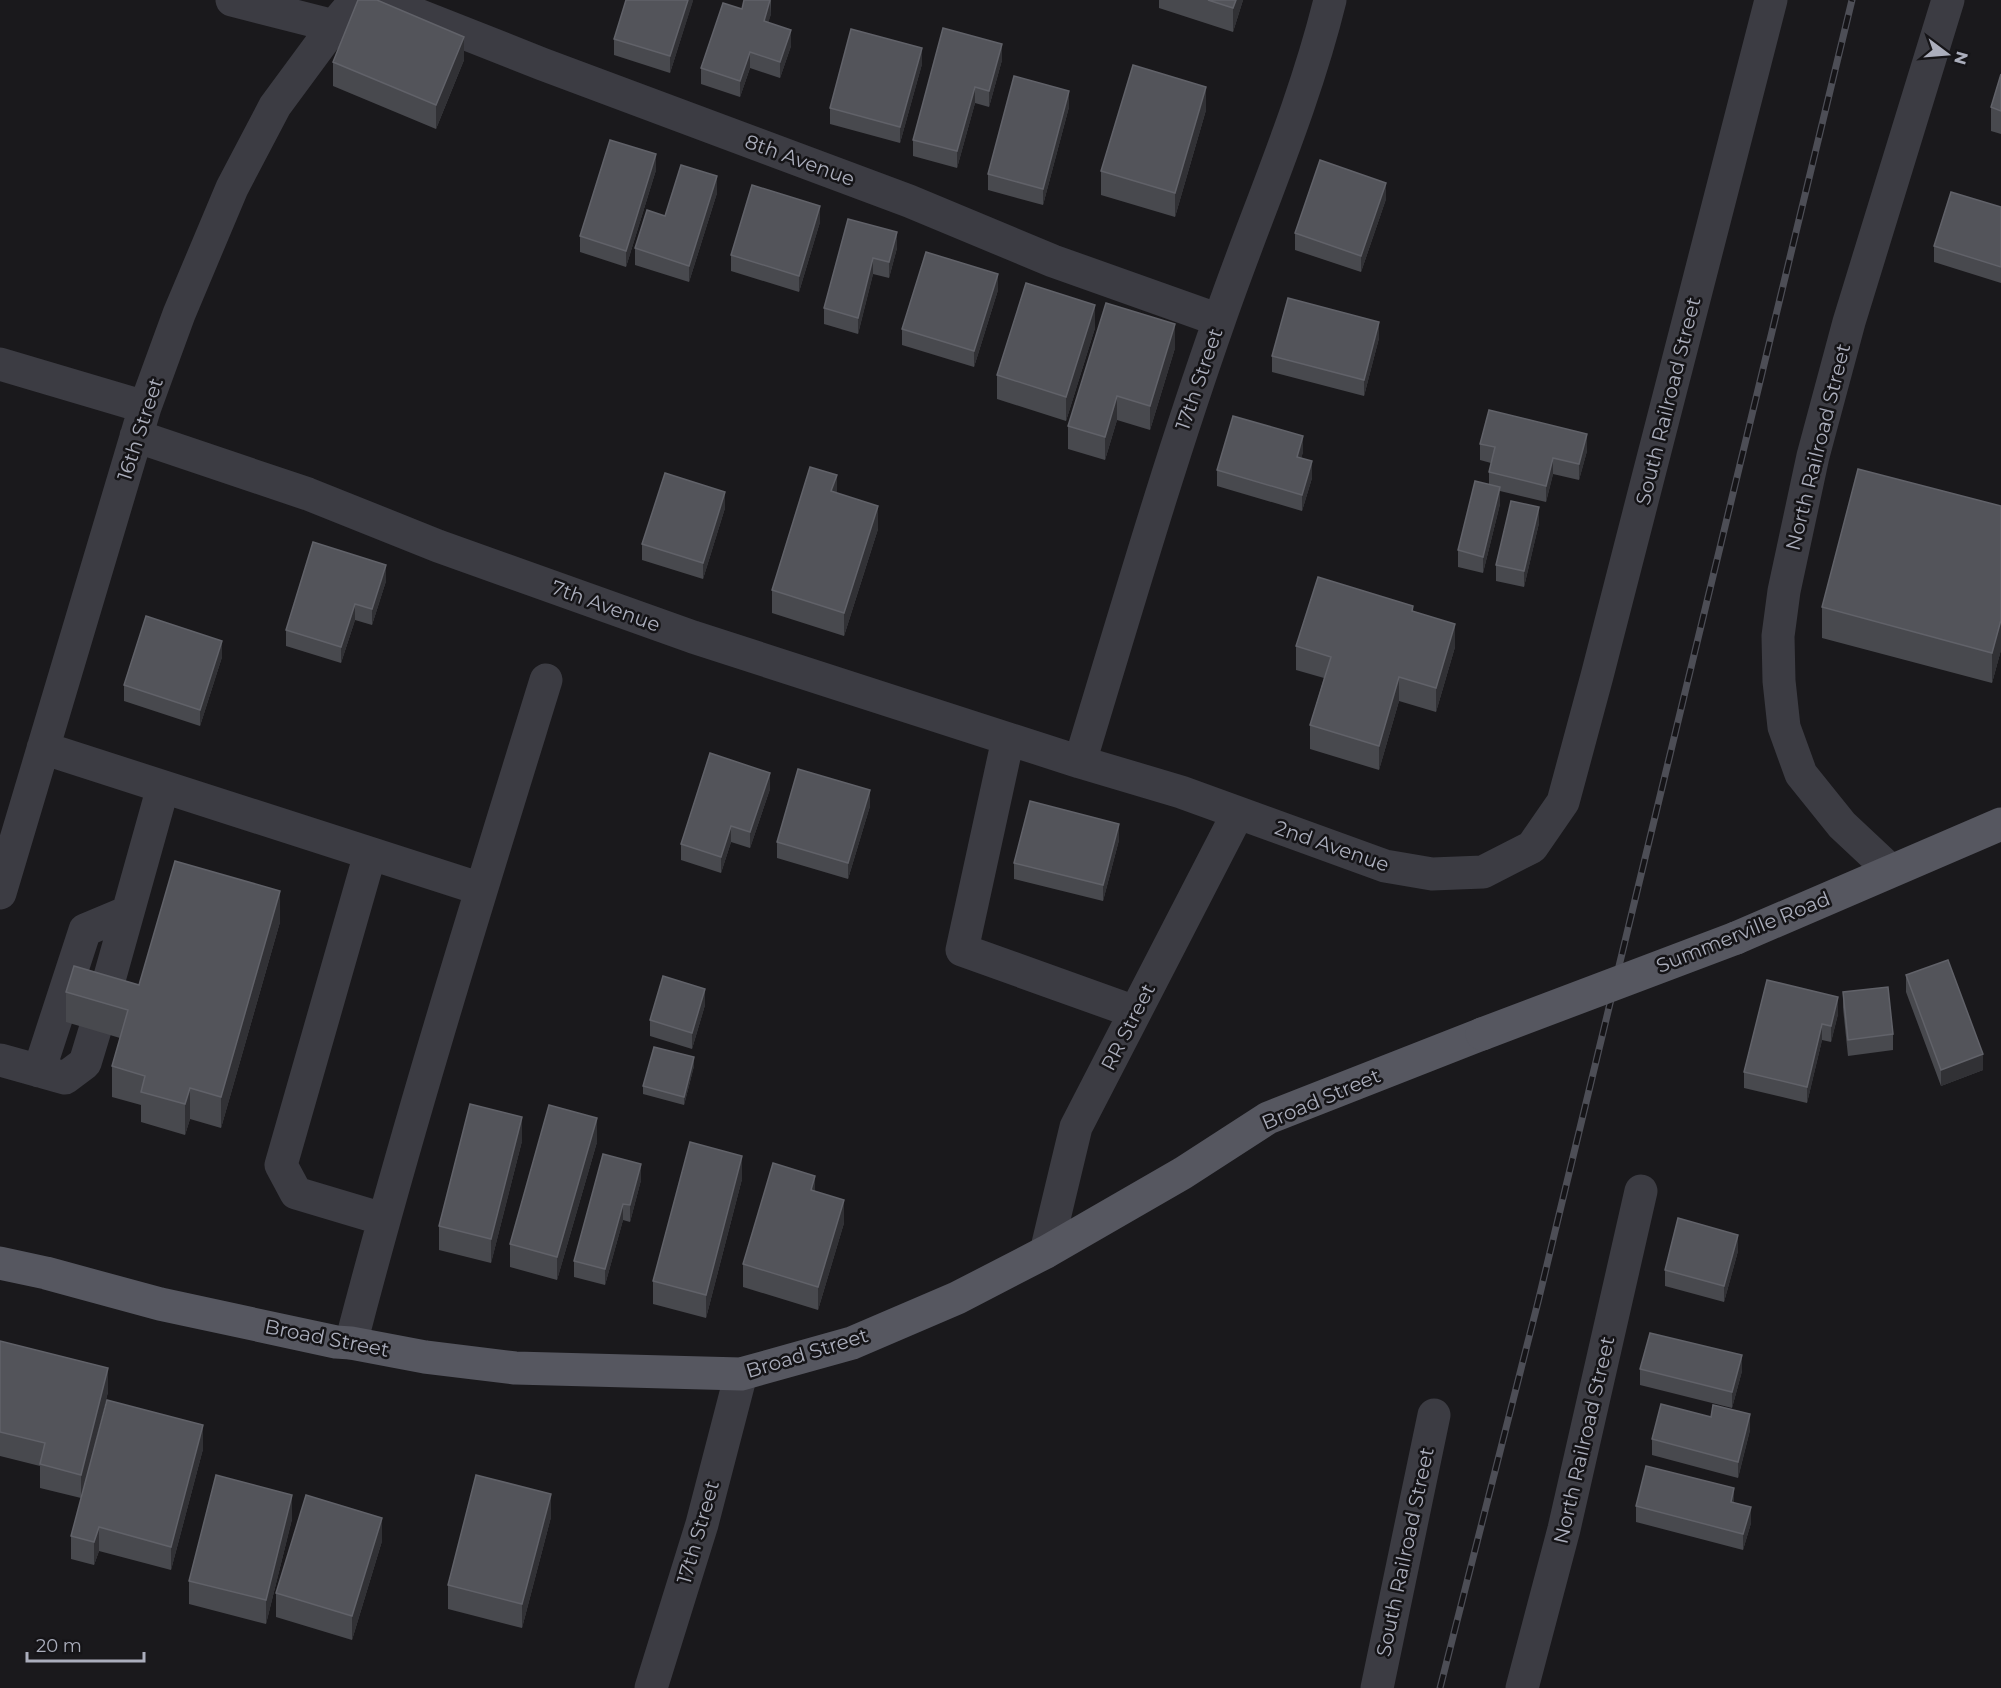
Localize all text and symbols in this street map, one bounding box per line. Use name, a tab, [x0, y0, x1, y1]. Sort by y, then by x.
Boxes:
north arrow	[1917, 24, 1977, 84]
text: N	[1950, 49, 1972, 67]
street label: 8th Avenue	[742, 129, 858, 191]
street label: South Railroad Street	[1631, 295, 1705, 507]
street label: 17th Street	[1170, 325, 1228, 433]
street label: North Railroad Street	[1781, 341, 1855, 553]
street label: 16th Street	[112, 375, 168, 483]
street label: 7th Avenue	[548, 575, 664, 637]
street label: 2nd Avenue	[1272, 815, 1392, 877]
street label: Summerville Road	[1653, 886, 1833, 978]
street label: RR Street	[1096, 979, 1160, 1075]
street label: Broad Street	[1258, 1063, 1384, 1135]
street label: Broad Street	[263, 1314, 391, 1362]
street label: Broad Street	[743, 1323, 871, 1383]
street label: North Railroad Street	[1548, 1334, 1620, 1546]
street label: South Railroad Street	[1371, 1445, 1439, 1659]
street label: 17th Street	[672, 1478, 724, 1586]
scale bar	[27, 1625, 144, 1663]
text: 20 m	[36, 1635, 82, 1657]

